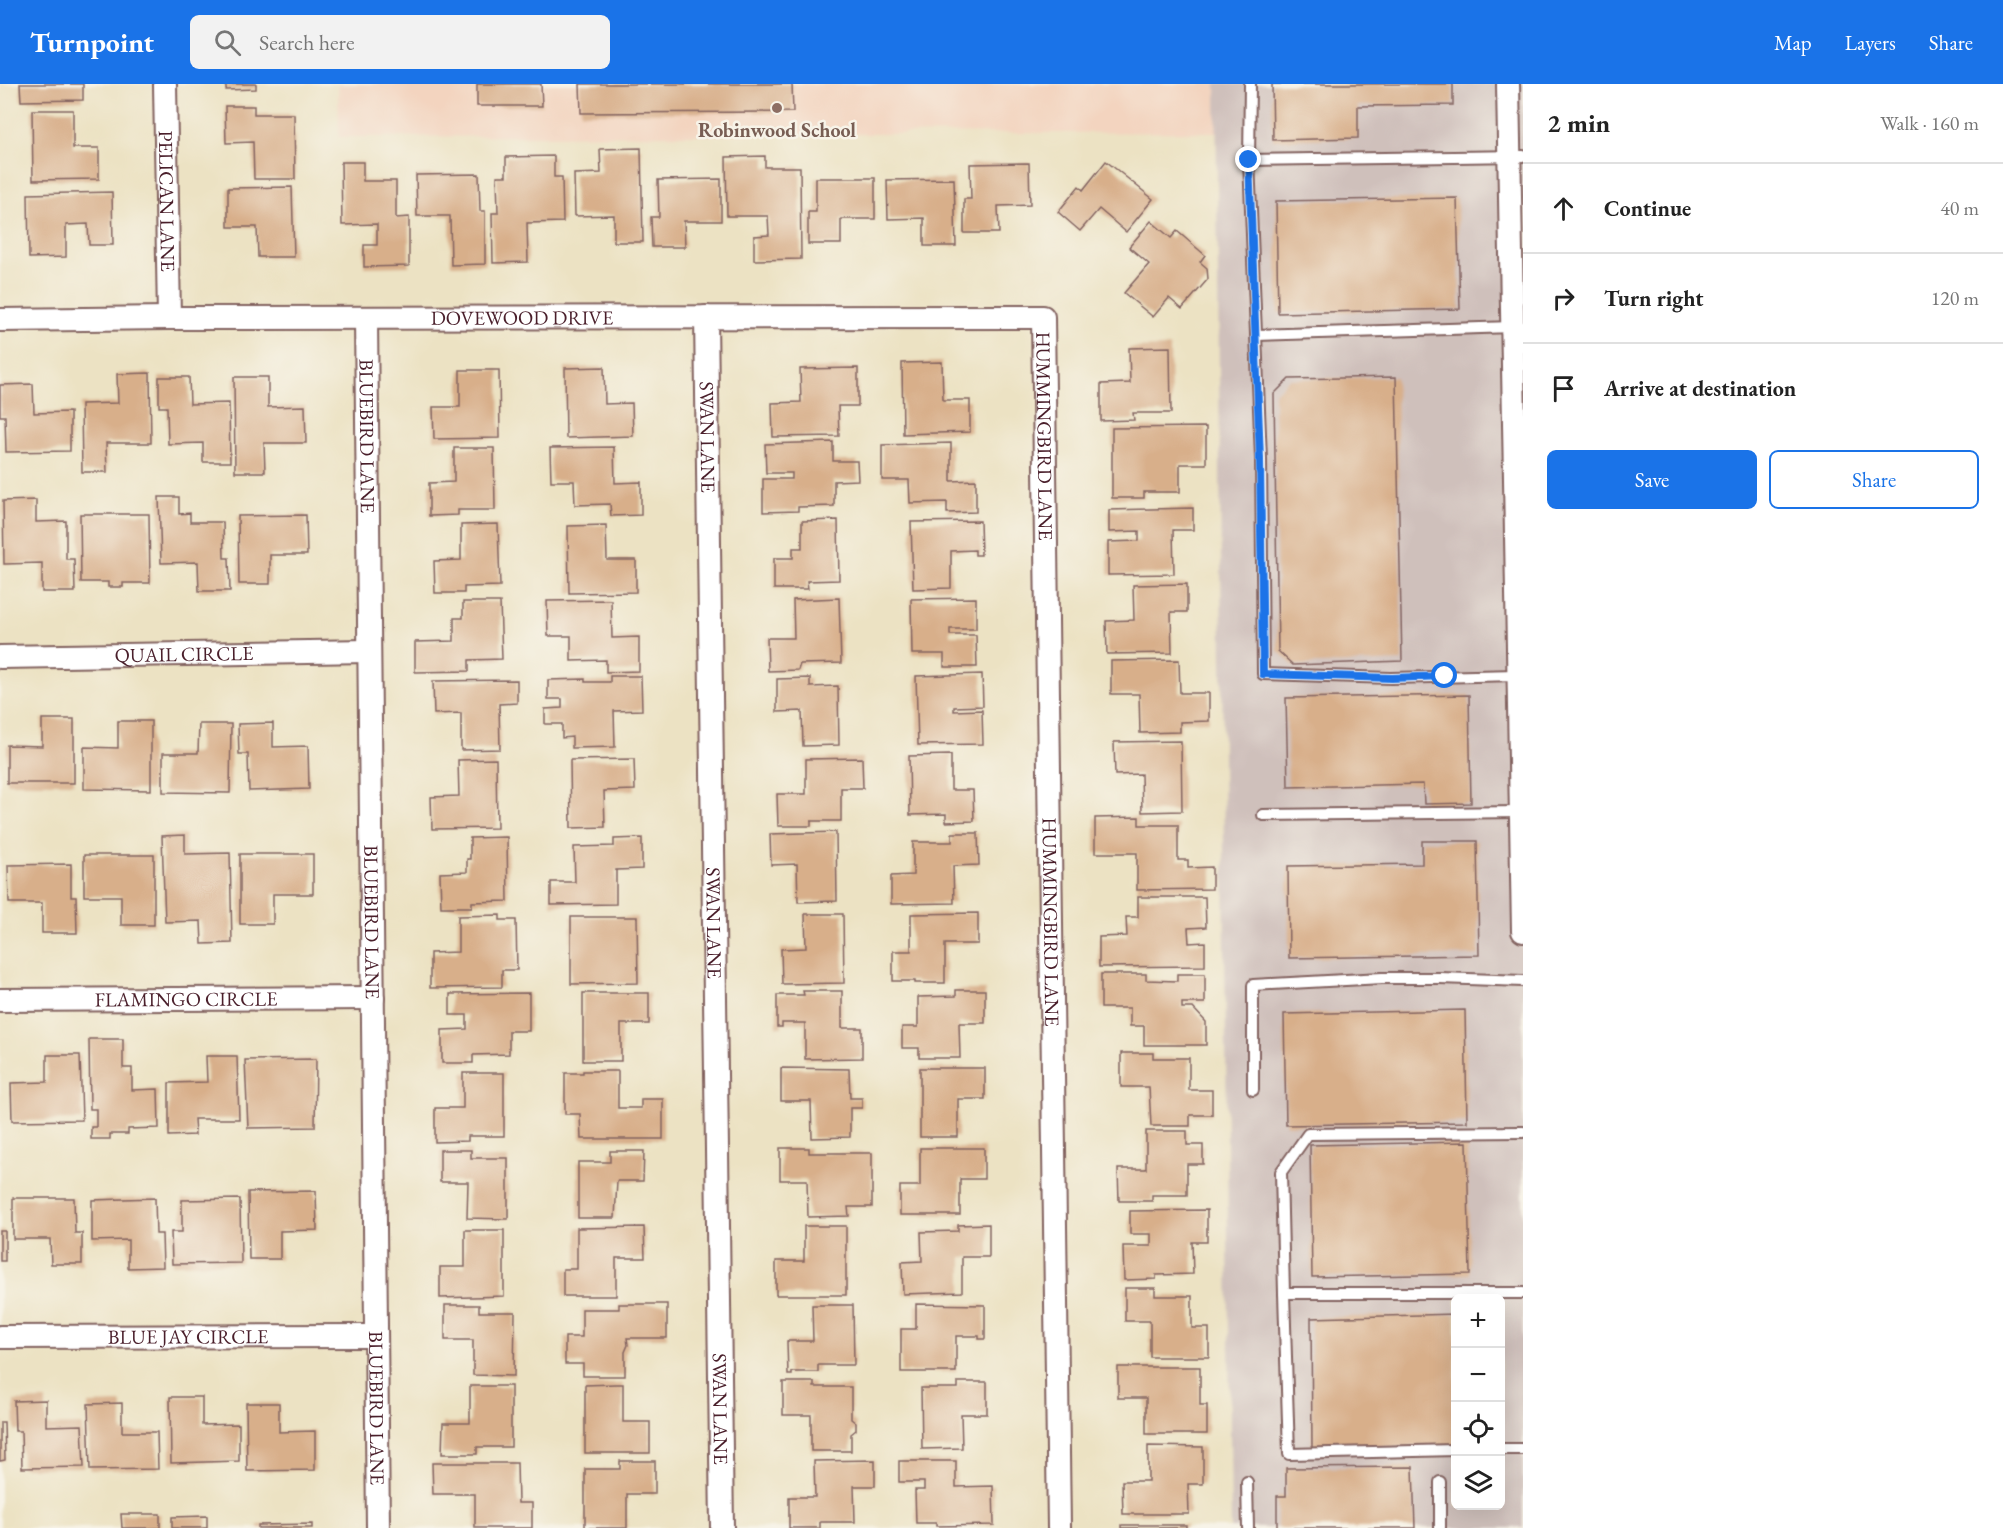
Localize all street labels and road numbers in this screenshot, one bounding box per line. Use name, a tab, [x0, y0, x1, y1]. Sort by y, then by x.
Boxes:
street label: PELICAN LANE	[153, 130, 181, 272]
street label: DOVEWOOD DRIVE	[431, 304, 613, 331]
street label: HUMMINGBIRD LANE	[1030, 331, 1059, 541]
street label: BLUEBIRD LANE	[353, 359, 381, 513]
street label: SWAN LANE	[694, 381, 721, 493]
street label: QUAIL CIRCLE	[114, 640, 254, 668]
street label: HUMMINGBIRD LANE	[1037, 817, 1065, 1027]
street label: BLUEBIRD LANE	[358, 845, 386, 999]
street label: SWAN LANE	[700, 867, 728, 979]
street label: FLAMINGO CIRCLE	[95, 986, 277, 1012]
street label: BLUE JAY CIRCLE	[108, 1323, 268, 1350]
street label: BLUEBIRD LANE	[363, 1331, 391, 1485]
street label: SWAN LANE	[707, 1353, 734, 1465]

